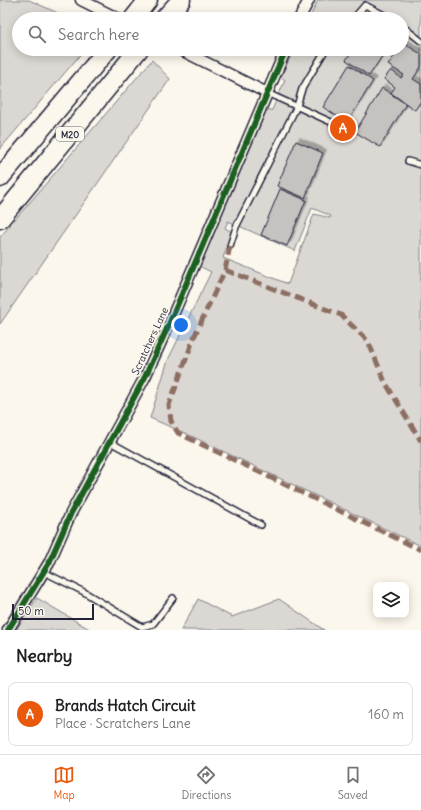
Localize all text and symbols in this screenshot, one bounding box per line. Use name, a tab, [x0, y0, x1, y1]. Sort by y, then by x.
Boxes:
search box	[12, 12, 409, 56]
icon: search	[26, 23, 48, 45]
text: Search here	[58, 25, 139, 44]
pin: A	[330, 113, 356, 143]
road number: M20	[56, 127, 84, 141]
street label: Scratchers Lane	[129, 305, 171, 377]
your location	[171, 315, 191, 335]
map controls	[373, 582, 409, 618]
button: layers	[373, 582, 409, 618]
scale bar	[12, 602, 94, 621]
text: 50 m	[18, 604, 44, 618]
text: Nearby	[16, 645, 72, 667]
text: Brands Hatch Circuit	[55, 696, 196, 715]
text: A	[26, 706, 34, 723]
text: 160 m	[368, 706, 404, 723]
text: Place · Scratchers Lane	[55, 715, 191, 732]
tab: Map	[53, 764, 75, 802]
tab: Directions	[182, 764, 231, 802]
tab: Saved	[338, 764, 368, 802]

